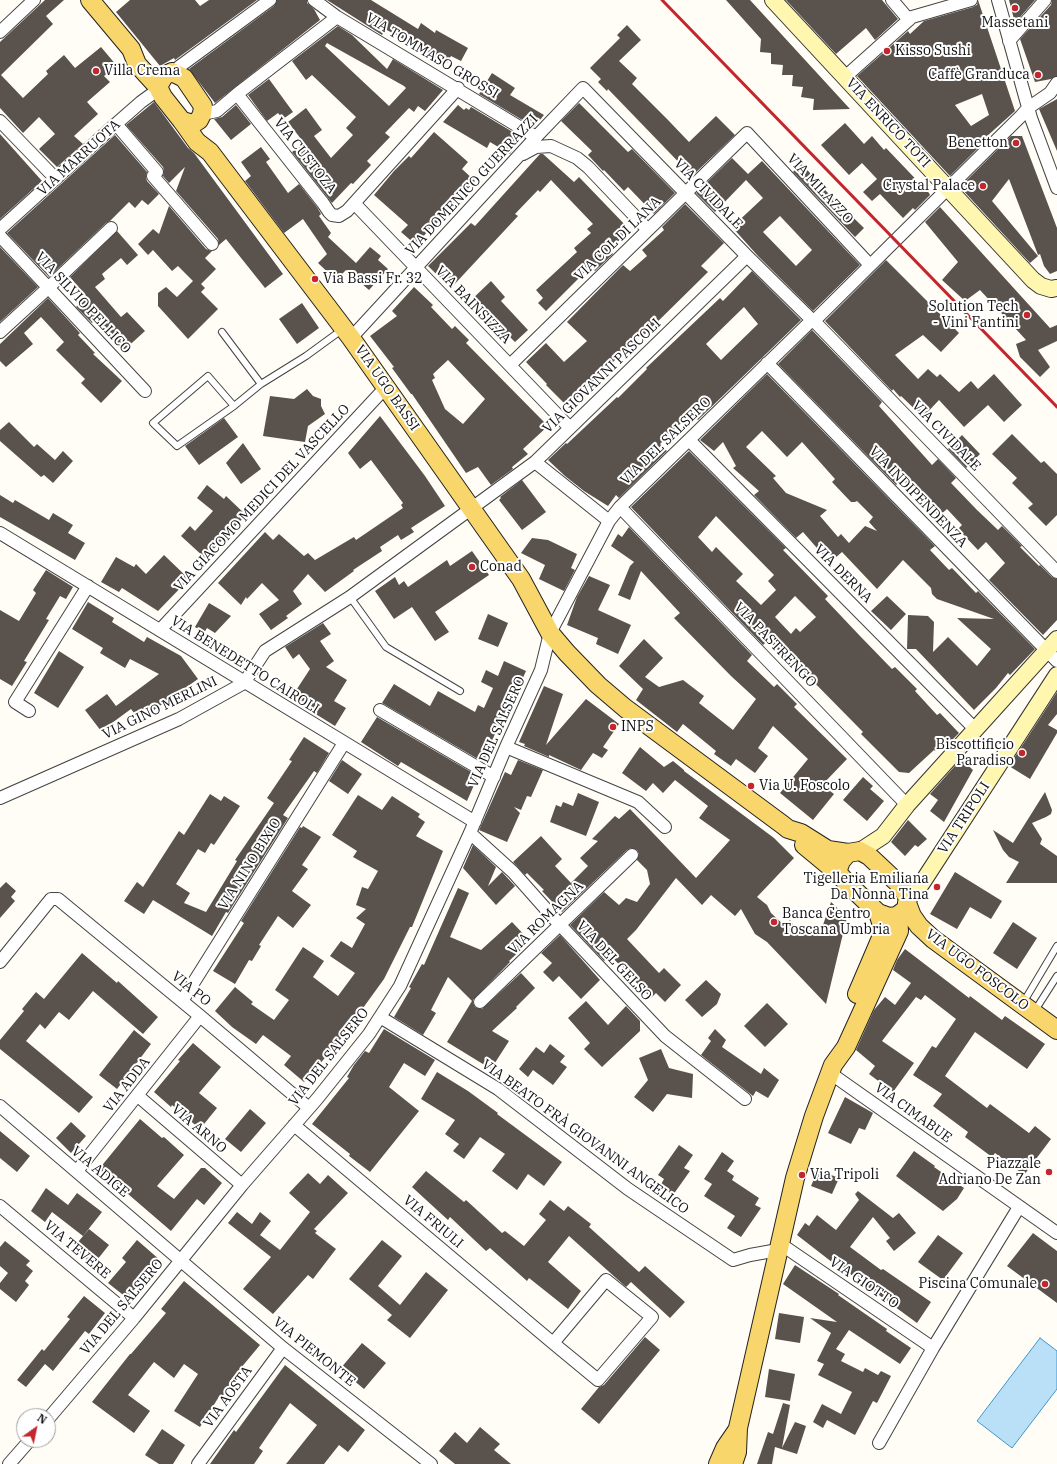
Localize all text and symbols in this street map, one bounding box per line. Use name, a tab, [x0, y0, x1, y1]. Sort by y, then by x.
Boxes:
marker: Massetani	[1010, 3, 1020, 13]
street label: VIA TOMMASO GROSSI	[362, 10, 502, 102]
place label: Massetani	[982, 15, 1048, 31]
place label: Kisso Sushi	[895, 43, 971, 59]
marker: Kisso Sushi	[882, 46, 892, 56]
place label: Villa Crema	[104, 63, 180, 79]
marker: Villa Crema	[91, 66, 101, 76]
place label: Caffè Granduca	[928, 67, 1030, 83]
marker: Caffè Granduca	[1033, 70, 1043, 80]
street label: VIA ENRICO TOTI	[842, 75, 934, 171]
street label: VIA DOMENICO GUERRAZZI	[402, 111, 542, 259]
street label: VIA CUSTOZA	[270, 115, 340, 197]
street label: VIA MARRUOTA	[34, 116, 124, 200]
place label: Benetton	[948, 135, 1008, 151]
marker: Benetton	[1011, 138, 1021, 148]
street label: VIA MILAZZO	[783, 151, 857, 227]
street label: VIA CIVIDALE	[670, 155, 746, 233]
place label: Crystal Palace	[883, 178, 975, 194]
marker: Crystal Palace	[978, 181, 988, 191]
street label: VIA COL DI LANA	[571, 193, 665, 285]
street label: VIA SILVIO PELLICO	[32, 249, 134, 357]
street label: VIA BAINSIZZA	[432, 263, 514, 347]
place label: Via Bassi Fr. 32	[323, 271, 423, 287]
marker: Via Bassi Fr. 32	[310, 274, 320, 284]
place label: Solution Tech - Vini Fantini	[929, 299, 1019, 332]
marker: Solution Tech - Vini Fantini	[1022, 310, 1032, 320]
street label: VIA GIOVANNI PASCOLI	[539, 315, 665, 437]
street label: VIA UGO BASSI	[351, 342, 423, 434]
street label: VIA DEL SALSERO	[617, 393, 715, 489]
street label: VIA CIVIDALE	[908, 397, 984, 475]
street label: VIA GIACOMO MEDICI DEL VASCELLO	[171, 401, 353, 595]
street label: VIA INDIPENDENZA	[865, 443, 971, 551]
street label: VIA DERNA	[810, 541, 876, 607]
place label: Conad	[480, 559, 522, 575]
marker: Conad	[467, 562, 477, 572]
street label: VIA PASTRENGO	[730, 599, 820, 691]
street label: VIA BENEDETTO CAIROLI	[168, 612, 322, 718]
street label: VIA GINO MERLINI	[100, 673, 220, 743]
street label: VIA DEL SALSERO	[465, 674, 529, 790]
place label: INPS	[621, 719, 654, 735]
marker: INPS	[608, 722, 618, 732]
place label: Biscottificio Paradiso	[936, 737, 1014, 770]
marker: Biscottificio Paradiso	[1017, 748, 1027, 758]
place label: Via U. Foscolo	[759, 778, 850, 794]
street label: VIA TRIPOLI	[935, 779, 993, 857]
marker: Via U. Foscolo	[746, 781, 756, 791]
street label: VIA NINO BIXIO	[215, 815, 285, 913]
place label: Tigelleria Emiliana Da Nonna Tina	[803, 871, 929, 904]
street label: VIA ROMAGNA	[505, 878, 587, 958]
marker: Tigelleria Emiliana Da Nonna Tina	[932, 882, 942, 892]
place label: Banca Centro Toscana Umbria	[782, 906, 890, 938]
marker: Banca Centro Toscana Umbria	[769, 917, 779, 927]
street label: VIA DEL GELSO	[573, 918, 655, 1004]
street label: VIA UGO FOSCOLO	[922, 926, 1032, 1014]
street label: VIA PO	[168, 968, 214, 1010]
street label: VIA DEL SALSERO	[285, 1005, 373, 1109]
street label: VIA ADDA	[100, 1054, 154, 1116]
street label: VIA BEATO FRÀ GIOVANNI ANGELICO	[478, 1056, 692, 1218]
street label: VIA CIMABUE	[871, 1079, 955, 1147]
street label: VIA ARNO	[168, 1101, 230, 1157]
street label: VIA ADIGE	[68, 1143, 132, 1201]
place label: Piazzale Adriano De Zan	[938, 1156, 1041, 1188]
place label: Via Tripoli	[810, 1167, 879, 1183]
marker: Piazzale Adriano De Zan	[1044, 1167, 1054, 1177]
marker: Via Tripoli	[797, 1170, 807, 1180]
street label: VIA FRIULI	[399, 1192, 467, 1252]
street label: VIA TEVERE	[40, 1217, 114, 1283]
street label: VIA GIOTTO	[826, 1254, 902, 1312]
street label: VIA DEL SALSERO	[77, 1256, 167, 1358]
place label: Piscina Comunale	[918, 1276, 1037, 1292]
marker: Piscina Comunale	[1040, 1279, 1050, 1289]
street label: VIA PIEMONTE	[270, 1314, 358, 1390]
street label: VIA AOSTA	[200, 1363, 256, 1431]
north arrow	[16, 1408, 56, 1448]
text: N	[35, 1411, 49, 1427]

